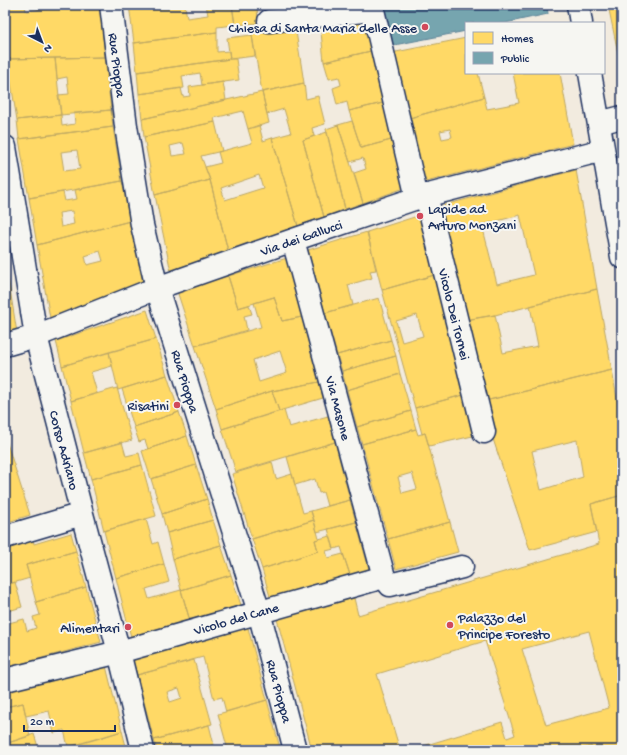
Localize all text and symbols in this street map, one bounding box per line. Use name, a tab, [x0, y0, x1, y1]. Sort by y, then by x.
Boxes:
place label: Chiesa di Santa Maria delle Asse	[229, 21, 418, 38]
north arrow	[22, 22, 62, 62]
marker: Chiesa di Santa Maria delle Asse	[420, 22, 430, 32]
legend	[465, 22, 605, 74]
street label: Rua Pioppa	[103, 32, 128, 100]
text: Homes	[501, 33, 534, 47]
text: N	[41, 41, 54, 55]
text: Public	[500, 53, 530, 67]
place label: Lapide ad Arturo Monzani	[428, 202, 516, 235]
marker: Lapide ad Arturo Monzani	[415, 211, 425, 221]
street label: Via dei Gallucci	[258, 217, 345, 262]
street label: Vicolo Dei Tornei	[433, 266, 472, 362]
street label: Rua Pioppa	[166, 348, 202, 416]
street label: Via Masone	[320, 374, 353, 443]
place label: Risatini	[127, 399, 169, 416]
marker: Risatini	[172, 400, 182, 410]
street label: Corso Adriano	[44, 409, 81, 492]
street label: Vicolo del Cane	[191, 600, 282, 641]
place label: Palazzo del Principe Foresto	[457, 611, 550, 644]
marker: Palazzo del Principe Foresto	[445, 620, 455, 630]
place label: Alimentari	[60, 621, 120, 638]
marker: Alimentari	[123, 622, 133, 632]
street label: Rua Pioppa	[261, 658, 294, 726]
scale bar	[24, 707, 115, 733]
text: 20 m	[30, 716, 55, 730]

